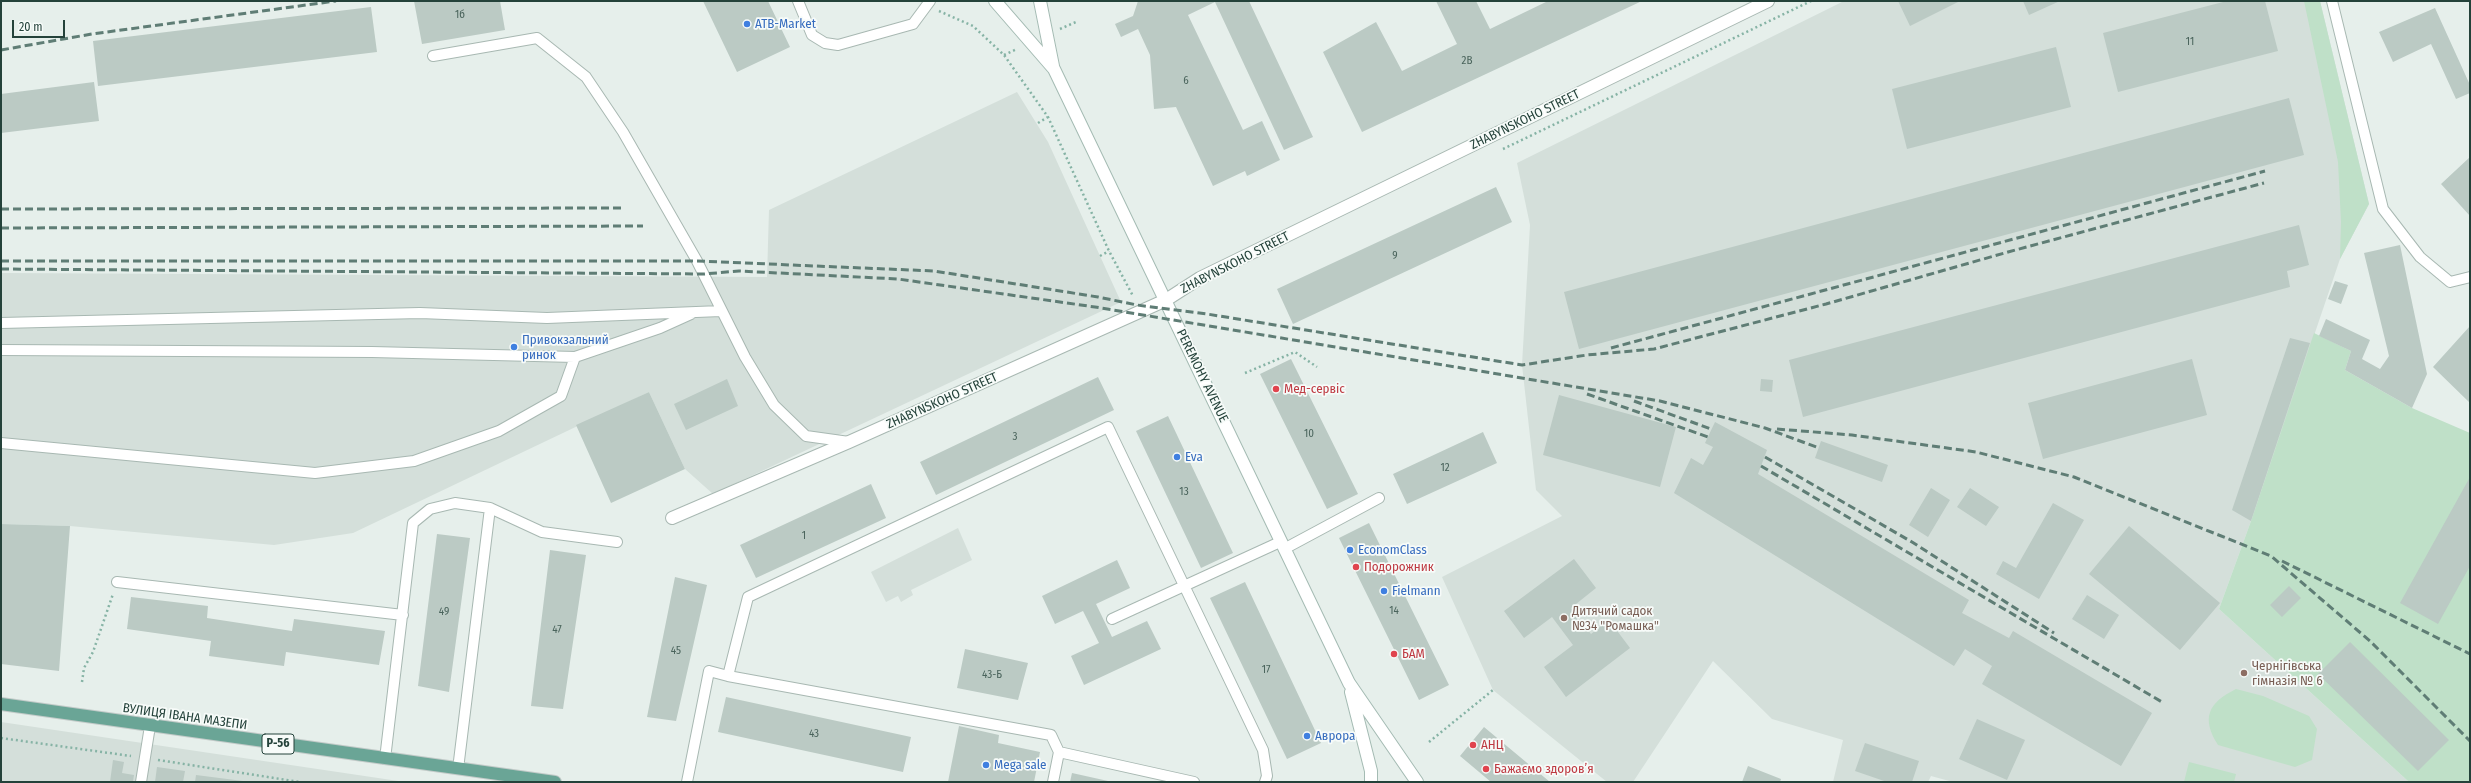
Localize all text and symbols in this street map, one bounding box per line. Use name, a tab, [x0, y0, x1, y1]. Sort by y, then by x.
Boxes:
house number: 1б	[455, 8, 465, 22]
scale bar	[14, 12, 67, 38]
place label: ATB-Market	[755, 16, 816, 32]
marker: ATB-Market	[742, 19, 752, 29]
text: 20 m	[19, 20, 43, 34]
house number: 11	[2186, 35, 2194, 49]
house number: 2В	[1462, 54, 1472, 68]
house number: 6	[1183, 74, 1189, 88]
street label: ZHABYNSKOHO STREET	[1468, 87, 1582, 153]
street label: ZHABYNSKOHO STREET	[1178, 229, 1292, 297]
house number: 9	[1392, 249, 1398, 263]
street label: PEREMOHY AVENUE	[1173, 327, 1231, 425]
place label: Привокзальний ринок	[522, 332, 609, 363]
marker: Привокзальний ринок	[509, 342, 519, 352]
street label: ZHABYNSKOHO STREET	[884, 369, 1000, 433]
place label: Мед-сервіс	[1284, 381, 1345, 397]
marker: Мед-сервіс	[1271, 384, 1281, 394]
house number: 10	[1304, 427, 1314, 441]
house number: 3	[1013, 430, 1017, 444]
place label: Eva	[1185, 449, 1203, 465]
marker: Eva	[1172, 452, 1182, 462]
house number: 12	[1440, 461, 1450, 475]
house number: 13	[1179, 485, 1189, 499]
house number: 1	[802, 529, 806, 543]
place label: EconomClass	[1358, 542, 1427, 558]
marker: EconomClass	[1345, 545, 1355, 555]
place label: Подорожник	[1364, 559, 1434, 575]
marker: Подорожник	[1351, 562, 1361, 572]
place label: Fielmann	[1392, 583, 1440, 599]
marker: Fielmann	[1379, 586, 1389, 596]
place label: Дитячий садок №34 "Ромашка"	[1572, 603, 1659, 634]
house number: 14	[1389, 604, 1399, 618]
house number: 49	[439, 605, 449, 619]
marker: Дитячий садок №34 "Ромашка"	[1559, 613, 1569, 623]
house number: 47	[552, 623, 562, 637]
house number: 45	[671, 644, 681, 658]
place label: БАМ	[1402, 646, 1425, 662]
marker: БАМ	[1389, 649, 1399, 659]
place label: Чернігівська гімназія № 6	[2252, 658, 2323, 689]
house number: 17	[1262, 663, 1270, 677]
house number: 43-Б	[982, 668, 1002, 682]
marker: Чернігівська гімназія № 6	[2239, 668, 2249, 678]
street label: ВУЛИЦЯ ІВАНА МАЗЕПИ	[122, 701, 248, 733]
house number: 43	[809, 727, 819, 741]
place label: Аврора	[1315, 728, 1355, 744]
marker: Аврора	[1302, 731, 1312, 741]
road number: Р-56	[262, 734, 294, 754]
place label: АНЦ	[1481, 737, 1504, 753]
marker: АНЦ	[1468, 740, 1478, 750]
place label: Mega sale	[994, 757, 1046, 773]
marker: Mega sale	[981, 760, 991, 770]
place label: Бажаємо здоровʼя	[1494, 761, 1594, 777]
marker: Бажаємо здоровʼя	[1481, 764, 1491, 774]

